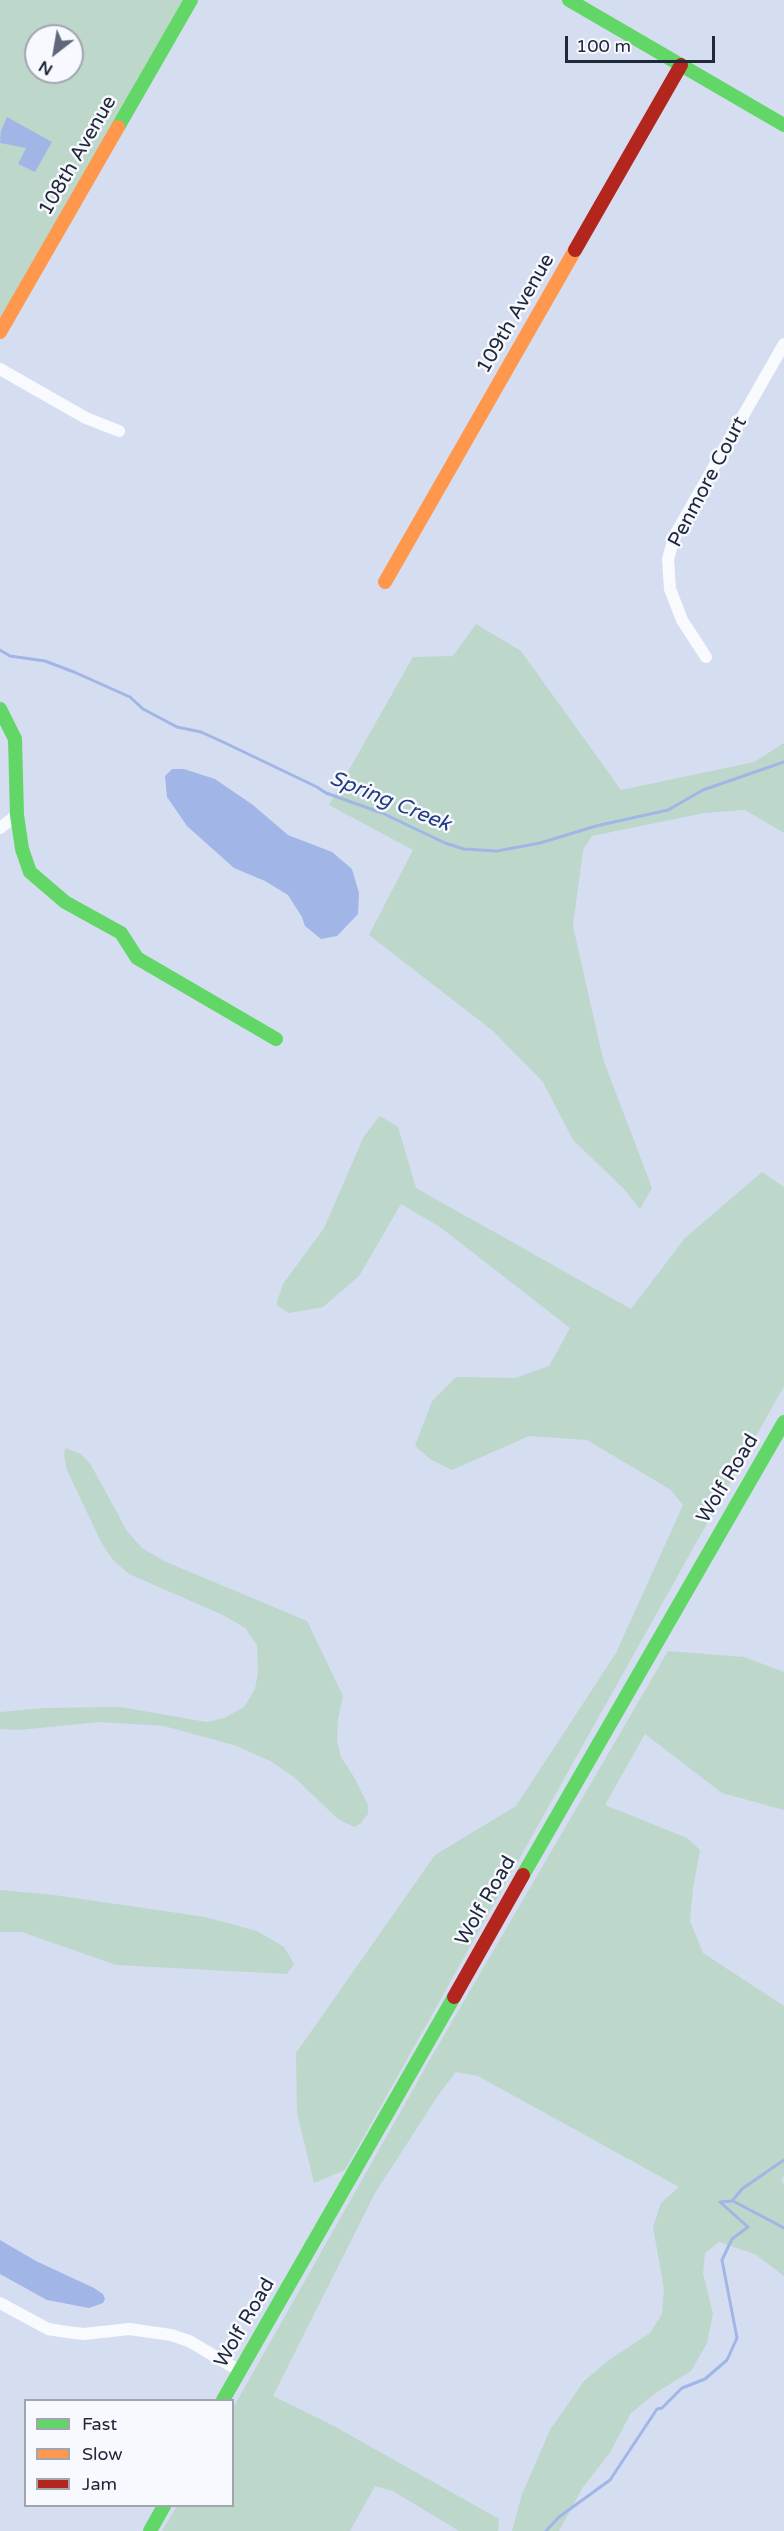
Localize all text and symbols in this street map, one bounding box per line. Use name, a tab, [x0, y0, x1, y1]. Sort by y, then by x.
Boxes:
north arrow	[24, 24, 84, 84]
scale bar	[568, 24, 718, 62]
text: 100 m	[576, 35, 631, 57]
text: N	[35, 56, 56, 80]
street label: 108th Avenue	[34, 92, 122, 220]
street label: 109th Avenue	[472, 250, 560, 378]
street label: Penmore Court	[664, 413, 752, 551]
water label: Spring Creek	[326, 766, 454, 838]
street label: Wolf Road	[692, 1430, 764, 1528]
street label: Wolf Road	[451, 1852, 521, 1950]
street label: Wolf Road	[210, 2274, 280, 2372]
legend	[24, 2399, 234, 2507]
text: Fast	[82, 2413, 117, 2435]
text: Slow	[82, 2443, 123, 2465]
text: Jam	[82, 2473, 117, 2495]

